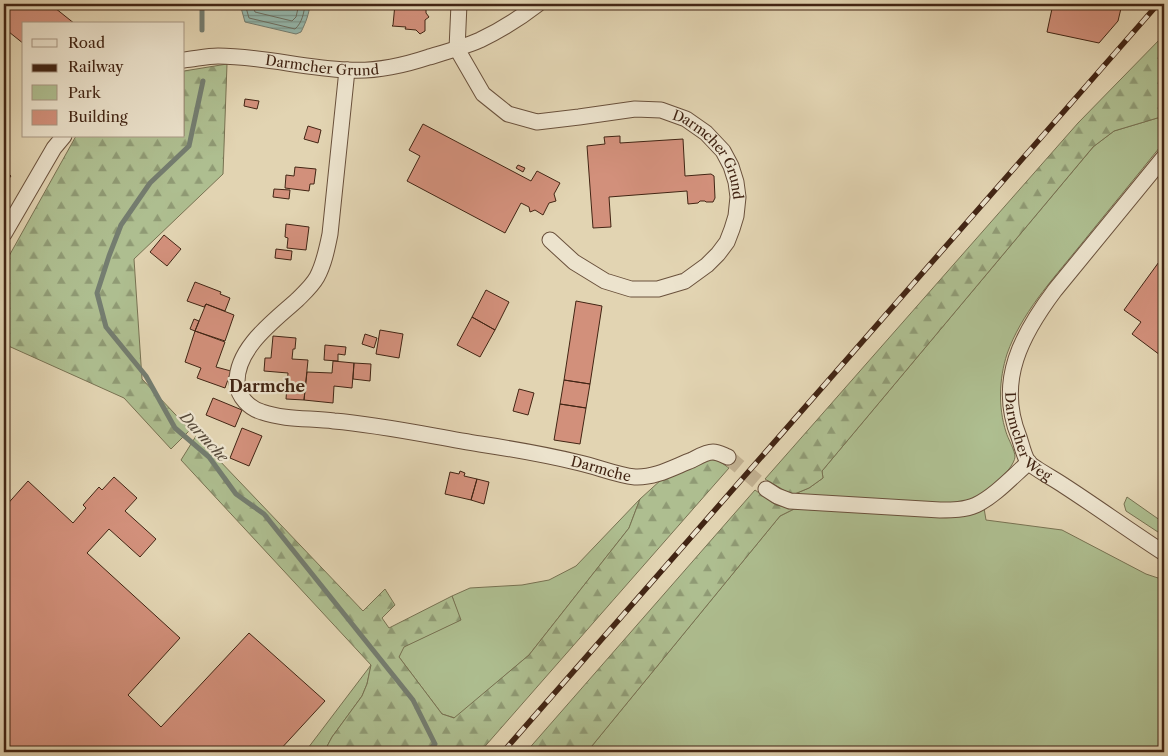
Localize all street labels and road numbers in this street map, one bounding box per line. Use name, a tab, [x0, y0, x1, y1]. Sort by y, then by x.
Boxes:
street label: Darmcher Grund	[264, 51, 380, 79]
street label: Darmcher Grund	[670, 106, 747, 201]
street label: Darmcher Weg	[1001, 392, 1056, 485]
street label: Darmche	[569, 452, 633, 485]

